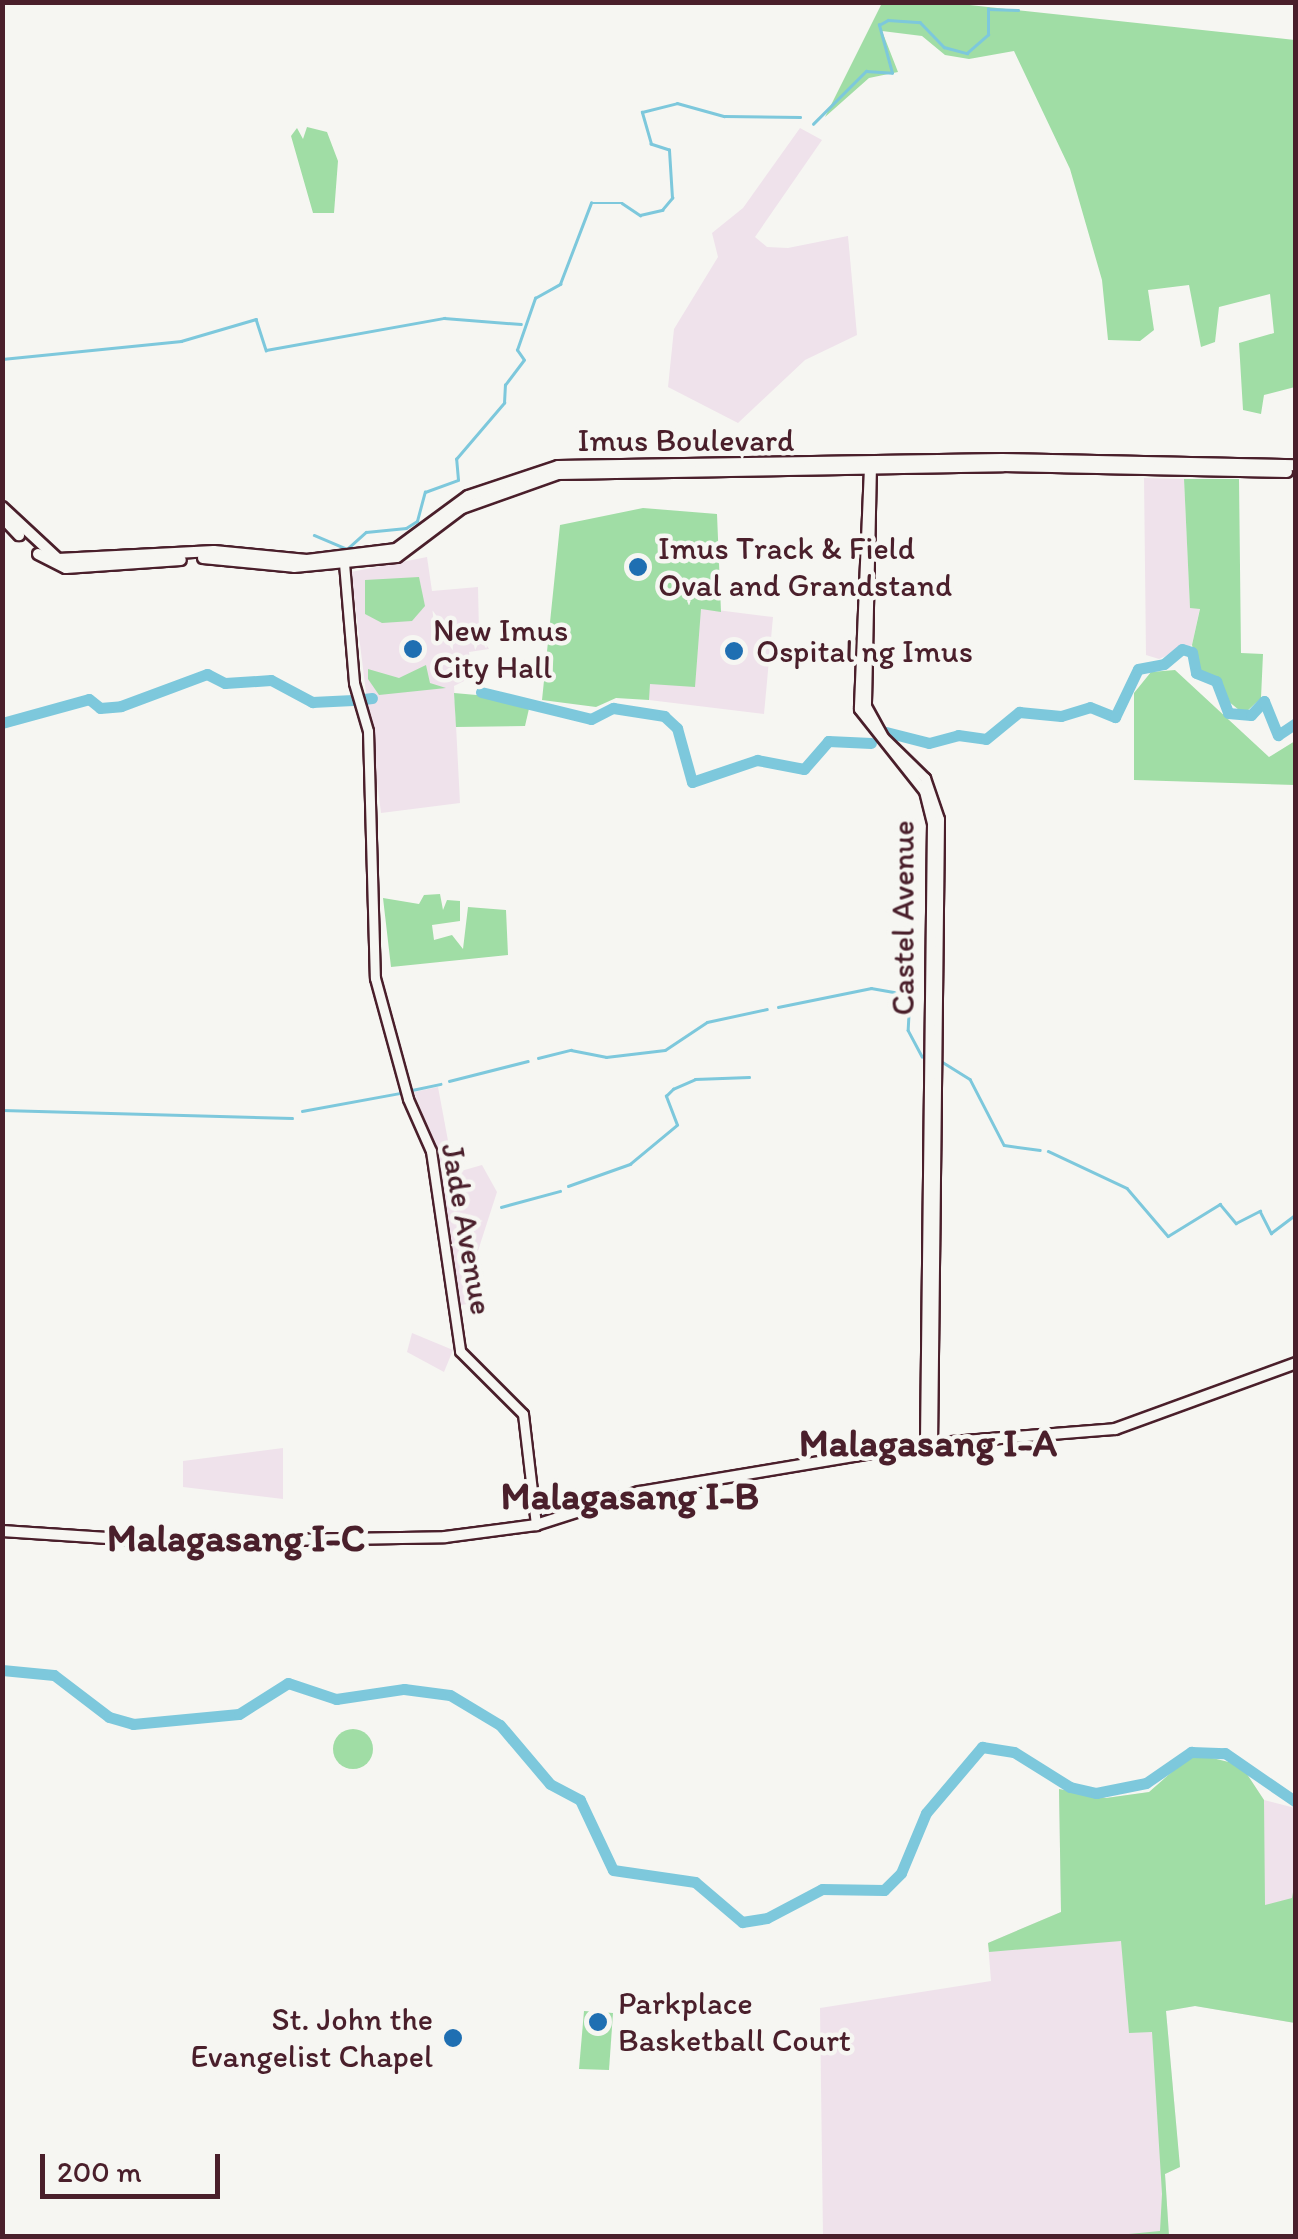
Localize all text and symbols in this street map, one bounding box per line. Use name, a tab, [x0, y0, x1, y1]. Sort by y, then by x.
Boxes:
street label: Imus Boulevard	[577, 421, 795, 459]
place label: Imus Track & Field Oval and Grandstand	[658, 530, 952, 605]
marker: Imus Track & Field Oval and Grandstand	[627, 556, 649, 578]
place label: New Imus City Hall	[433, 612, 570, 687]
place label: Ospital ng Imus	[756, 632, 974, 670]
marker: New Imus City Hall	[402, 638, 424, 660]
marker: Ospital ng Imus	[721, 638, 747, 664]
street label: Castel Avenue	[884, 821, 922, 1015]
street label: Jade Avenue	[433, 1141, 501, 1317]
district label: Malagasang I-A	[799, 1421, 1057, 1467]
district label: Malagasang I-B	[501, 1474, 759, 1520]
district label: Malagasang I-C	[107, 1516, 365, 1562]
place label: Parkplace Basketball Court	[618, 1985, 851, 2060]
place label: St. John the Evangelist Chapel	[191, 2001, 433, 2076]
marker: Parkplace Basketball Court	[587, 2011, 609, 2033]
marker: St. John the Evangelist Chapel	[442, 2027, 464, 2049]
scale bar	[45, 2134, 225, 2196]
text: 200 m	[57, 2153, 142, 2190]

